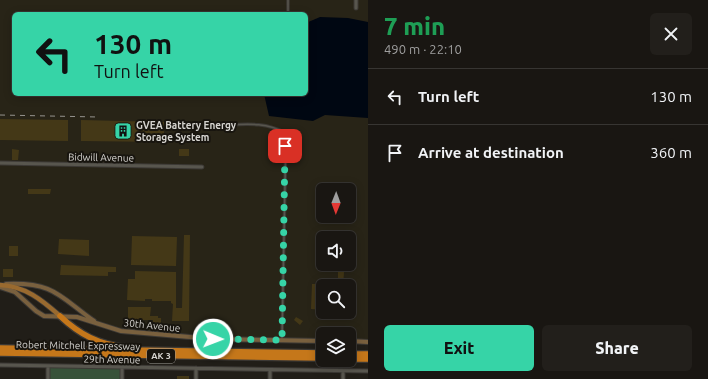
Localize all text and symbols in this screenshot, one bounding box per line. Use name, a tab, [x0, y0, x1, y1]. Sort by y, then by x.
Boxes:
text: 7 min	[384, 13, 445, 40]
button: close	[650, 13, 692, 55]
icon: left	[28, 28, 80, 80]
text: 130 m	[94, 28, 172, 59]
text: 490 m · 22:10	[384, 42, 462, 56]
text: Turn left	[94, 61, 164, 81]
icon: left	[384, 86, 406, 108]
text: Turn left	[418, 88, 479, 105]
text: 130 m	[650, 88, 692, 105]
place label: GVEA Battery Energy Storage System	[136, 120, 237, 143]
building icon: GVEA Battery Energy Storage System	[113, 121, 133, 141]
pin	[268, 129, 302, 163]
icon: arrive	[274, 135, 296, 157]
icon: arrive	[384, 142, 406, 164]
text: Arrive at destination	[418, 144, 564, 161]
text: 360 m	[650, 144, 692, 161]
street label: Bidwill Avenue	[68, 151, 134, 164]
north arrow	[316, 183, 356, 223]
map controls	[316, 183, 356, 367]
button: sound	[316, 231, 356, 271]
button: search	[316, 279, 356, 319]
street label: 30th Avenue	[123, 317, 181, 334]
position arrow	[192, 318, 234, 360]
button: Exit	[384, 325, 534, 371]
button: Share	[542, 325, 692, 371]
button: layers	[316, 327, 356, 367]
street label: Robert Mitchell Expressway	[16, 339, 140, 352]
road number: AK 3	[147, 349, 175, 363]
street label: 29th Avenue	[83, 354, 141, 365]

